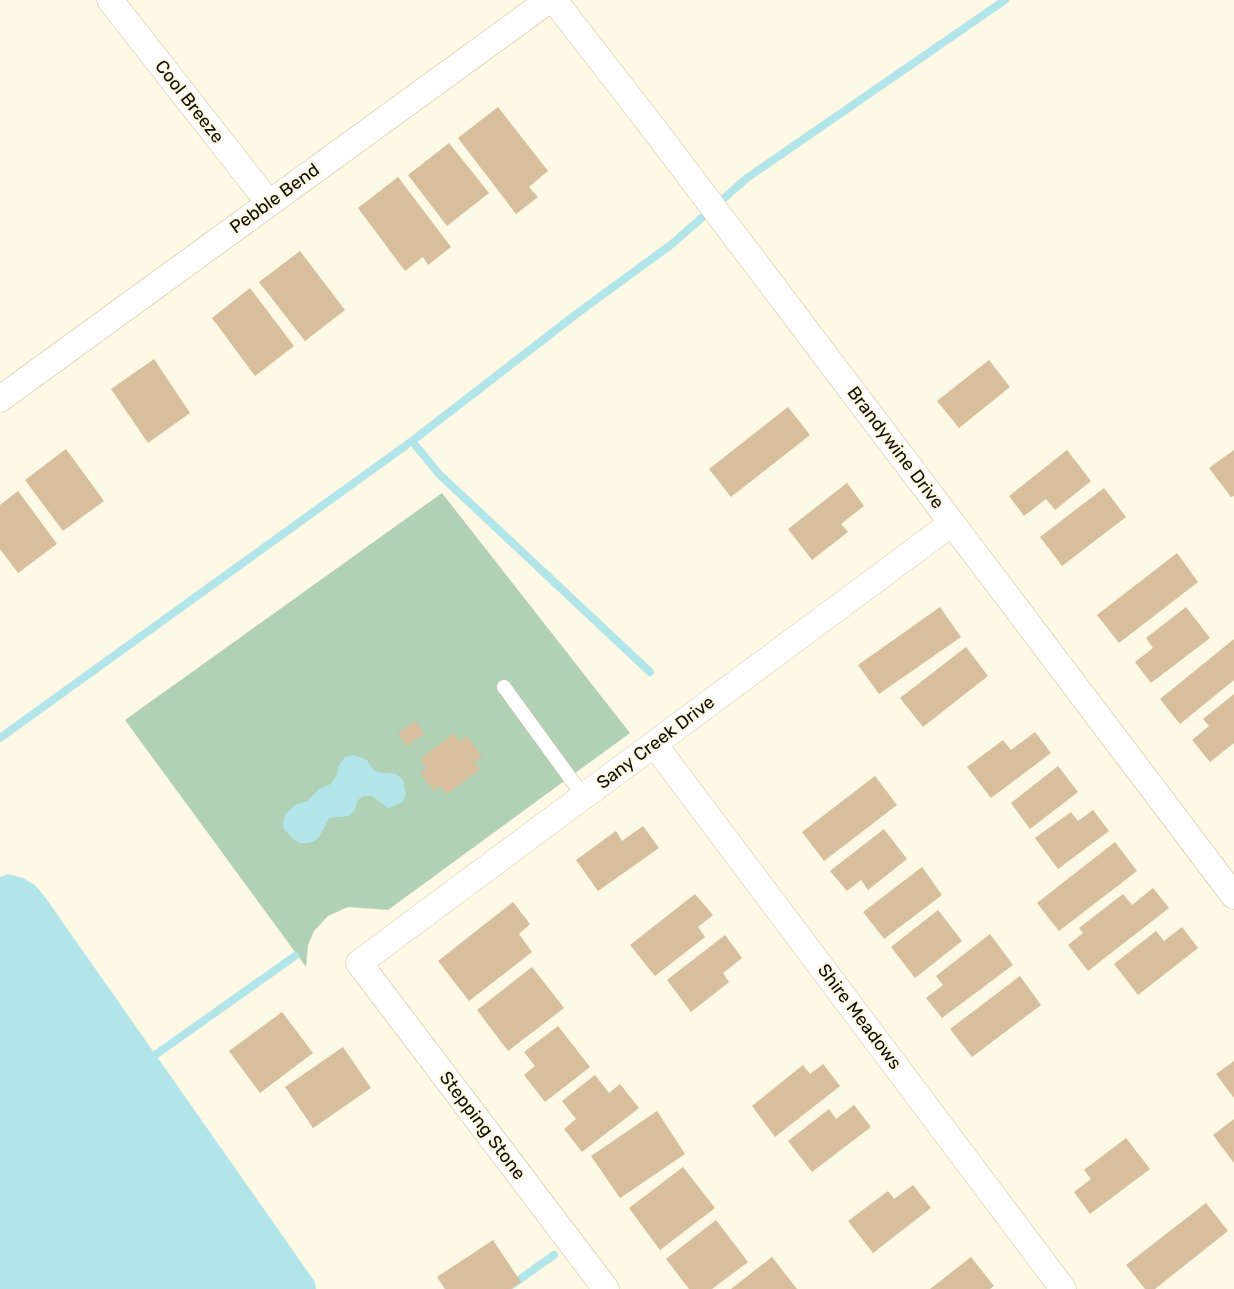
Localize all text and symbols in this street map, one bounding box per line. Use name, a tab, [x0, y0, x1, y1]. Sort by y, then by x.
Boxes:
street label: Cool Breeze	[150, 56, 228, 148]
street label: Pebble Bend	[226, 159, 324, 239]
street label: Brandywine Drive	[842, 383, 948, 513]
street label: Sany Creek Drive	[593, 692, 719, 794]
street label: Shire Meadows	[812, 960, 906, 1074]
street label: Stepping Stone	[434, 1068, 530, 1184]

